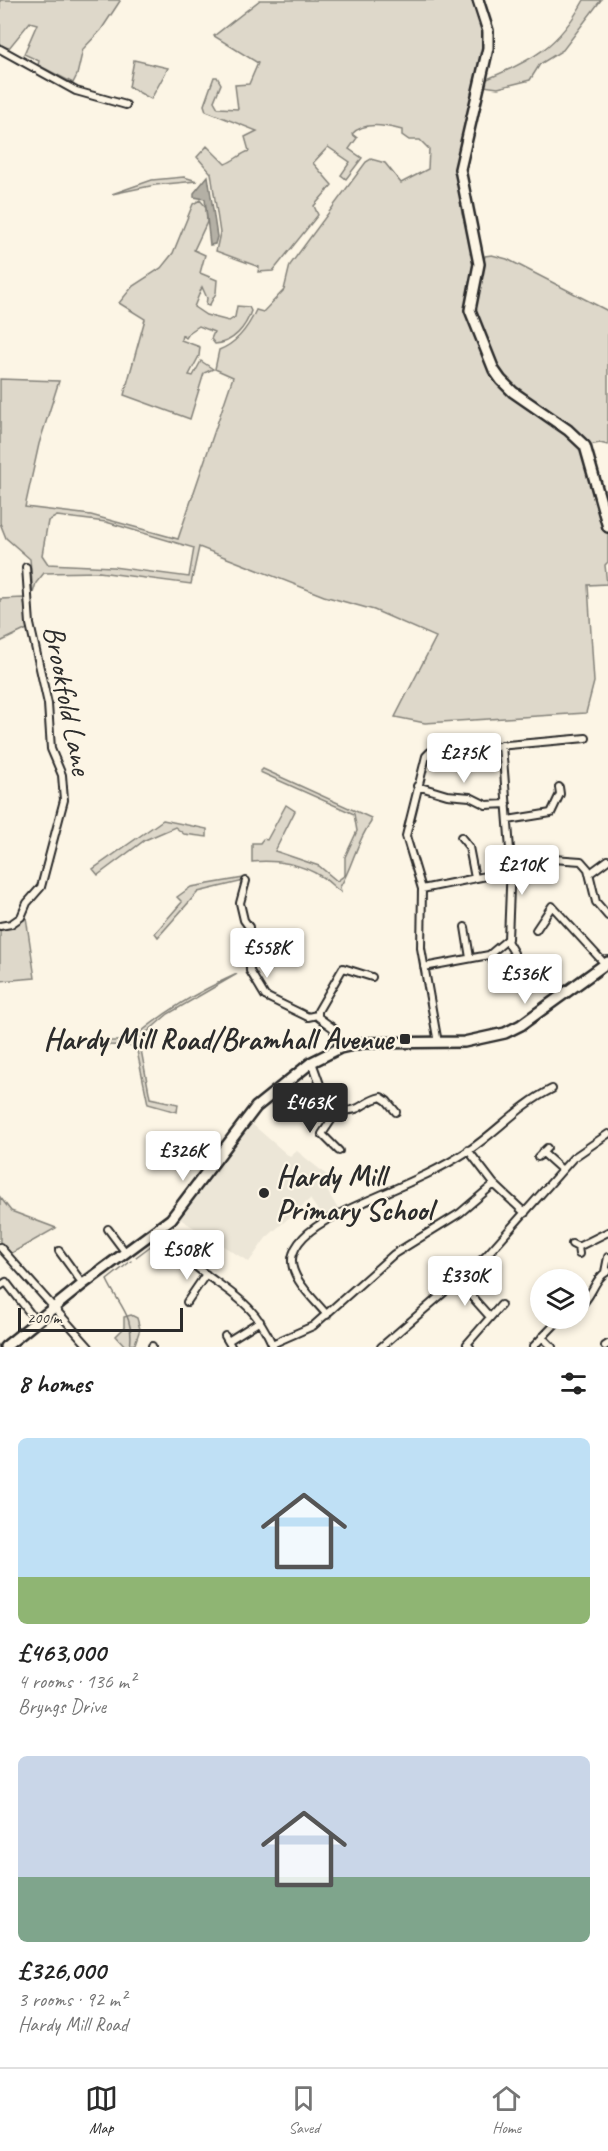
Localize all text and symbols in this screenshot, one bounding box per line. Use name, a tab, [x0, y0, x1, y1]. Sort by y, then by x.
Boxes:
street label: Brookfold Lane	[35, 622, 101, 780]
pin: £275K	[422, 733, 506, 784]
text: £275K	[441, 740, 487, 765]
pin: £210K	[480, 845, 564, 896]
text: £210K	[499, 852, 545, 877]
pin: £558K	[225, 928, 309, 979]
text: £558K	[244, 935, 290, 960]
pin: £536K	[483, 954, 567, 1005]
text: £536K	[502, 961, 548, 986]
place label: Hardy Mill Road/Bramhall Avenue	[43, 1020, 395, 1058]
marker: Hardy Mill Road/Bramhall Avenue	[398, 1032, 412, 1046]
pin: £463K	[268, 1083, 352, 1134]
text: £463K	[287, 1090, 333, 1115]
pin: £326K	[141, 1131, 225, 1182]
text: £326K	[160, 1138, 206, 1163]
place label: Hardy Mill Primary School	[276, 1157, 438, 1229]
marker: Hardy Mill Primary School	[257, 1186, 271, 1200]
pin: £508K	[145, 1230, 229, 1281]
text: £508K	[164, 1237, 210, 1262]
pin: £330K	[423, 1256, 507, 1307]
text: £330K	[442, 1263, 488, 1288]
map controls	[530, 1269, 590, 1329]
button: layers	[530, 1269, 590, 1329]
scale bar	[18, 1305, 183, 1332]
text: 200 m	[27, 1308, 61, 1328]
text: 8 homes	[18, 1367, 91, 1400]
icon: filters	[557, 1367, 590, 1400]
icon: home	[250, 1477, 358, 1585]
text: £463,000	[18, 1636, 106, 1669]
text: 4 rooms · 136 m²	[18, 1669, 135, 1694]
text: Bryngs Drive	[18, 1694, 106, 1719]
icon: home	[250, 1795, 358, 1903]
text: £326,000	[18, 1954, 106, 1987]
text: 3 rooms · 92 m²	[18, 1987, 126, 2012]
text: Hardy Mill Road	[18, 2012, 128, 2037]
tab: Map	[85, 2082, 118, 2138]
tab: Saved	[287, 2082, 320, 2138]
tab: Home	[490, 2082, 523, 2138]

